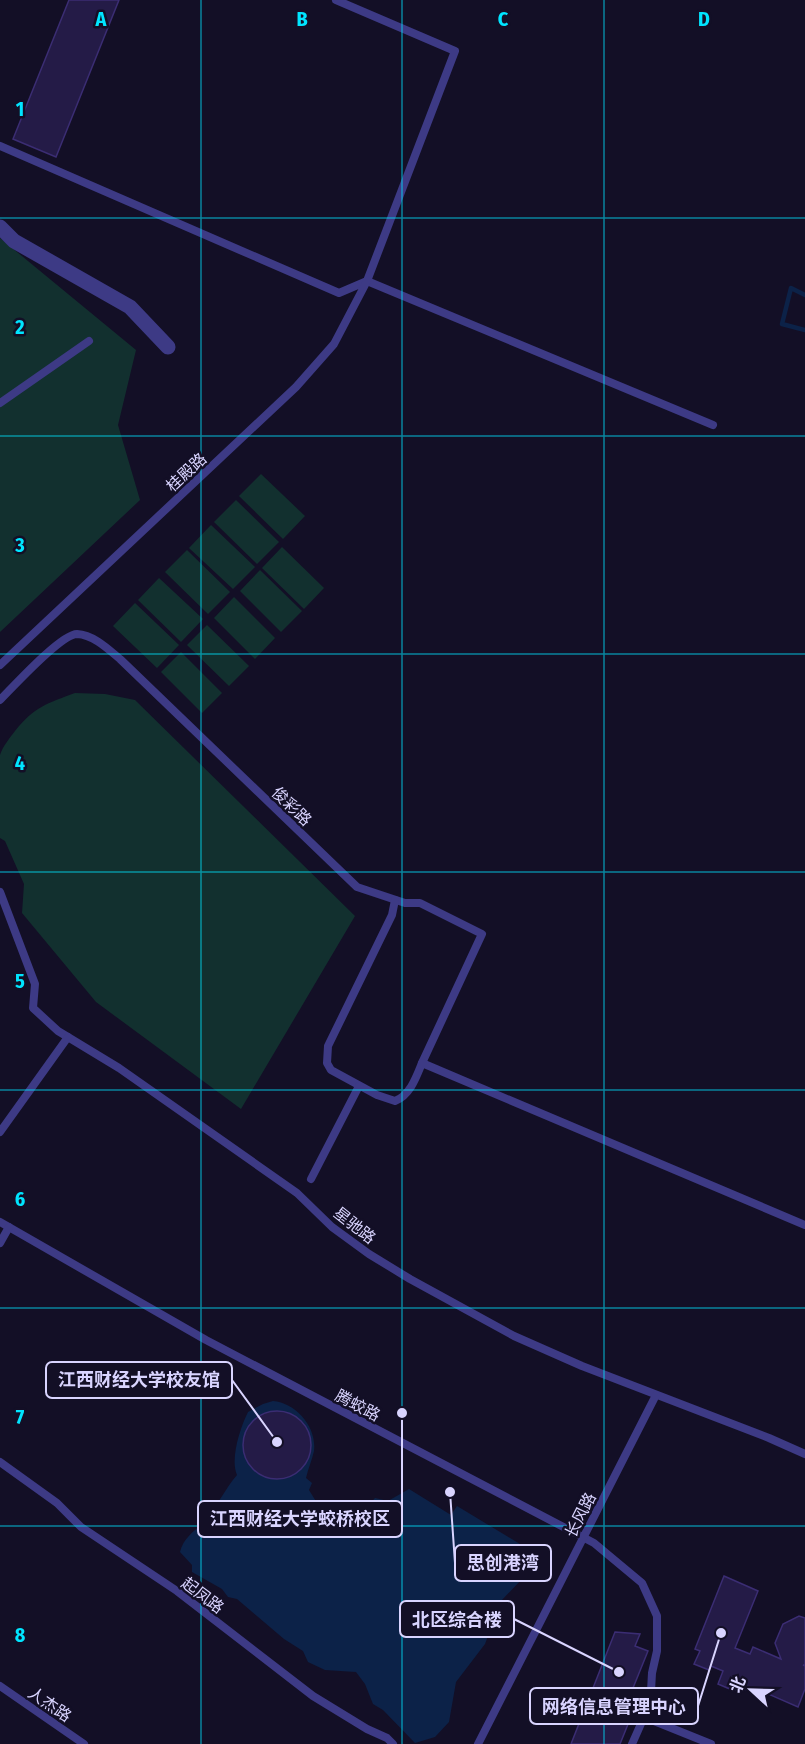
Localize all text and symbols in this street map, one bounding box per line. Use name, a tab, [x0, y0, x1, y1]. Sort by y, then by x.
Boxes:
text: A	[95, 7, 108, 31]
text: B	[296, 7, 308, 31]
text: C	[498, 7, 509, 31]
text: D	[698, 7, 710, 31]
text: 1	[16, 97, 24, 121]
text: 2	[14, 315, 25, 339]
street label: 桂殿路	[162, 449, 210, 496]
text: 3	[14, 533, 25, 557]
text: 4	[15, 751, 25, 775]
street label: 俊彩路	[268, 783, 316, 830]
text: 5	[15, 969, 25, 993]
text: 6	[15, 1187, 25, 1211]
street label: 星驰路	[330, 1203, 379, 1248]
callout: 江西财经大学校友馆	[46, 1362, 232, 1398]
text: 江西财经大学校友馆	[58, 1369, 220, 1391]
street label: 腾蛟路	[332, 1386, 383, 1425]
text: 7	[16, 1405, 25, 1429]
street label: 长风路	[561, 1490, 600, 1541]
callout: 江西财经大学蛟桥校区	[198, 1501, 402, 1537]
text: 江西财经大学蛟桥校区	[210, 1508, 390, 1530]
callout: 思创港湾	[455, 1545, 551, 1581]
text: 思创港湾	[467, 1552, 539, 1574]
street label: 起凤路	[178, 1573, 228, 1617]
callout: 北区综合楼	[400, 1601, 514, 1637]
text: 北区综合楼	[412, 1609, 502, 1631]
text: 8	[15, 1623, 26, 1647]
north arrow	[721, 1660, 781, 1720]
text: 北	[726, 1674, 749, 1696]
street label: 人杰路	[25, 1683, 75, 1726]
callout: 网络信息管理中心	[530, 1688, 698, 1724]
text: 网络信息管理中心	[542, 1696, 686, 1718]

